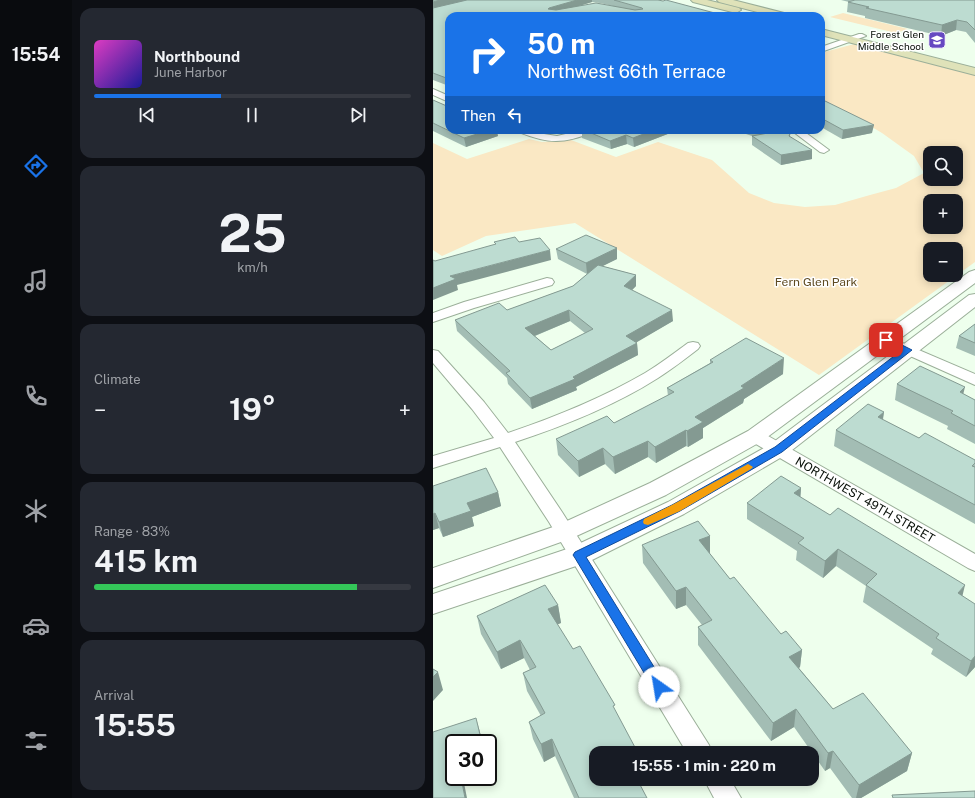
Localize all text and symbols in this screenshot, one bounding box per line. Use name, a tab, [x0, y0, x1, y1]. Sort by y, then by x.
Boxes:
text: 50 m	[527, 27, 595, 60]
icon: right	[461, 28, 513, 80]
place label: Forest Glen Middle School	[858, 28, 924, 52]
school or university icon: Forest Glen Middle School	[927, 30, 947, 50]
text: 15:54	[12, 44, 60, 65]
text: Northbound	[154, 48, 240, 65]
text: Northwest 66th Terrace	[527, 61, 726, 82]
text: June Harbor	[154, 65, 227, 80]
icon: previous	[136, 104, 158, 126]
icon: pause	[241, 104, 263, 126]
icon: next	[347, 104, 369, 126]
icon: left	[504, 104, 526, 126]
text: Then	[461, 107, 496, 124]
map controls	[923, 146, 963, 282]
button: search	[923, 146, 963, 186]
icon: directions	[22, 152, 50, 180]
button: +	[923, 194, 963, 234]
text: 25	[218, 203, 287, 264]
button: −	[923, 242, 963, 282]
text: km/h	[237, 260, 268, 275]
icon: music	[22, 267, 50, 295]
park label: Fern Glen Park	[775, 275, 858, 289]
pin	[869, 323, 903, 357]
icon: arrive	[875, 329, 897, 351]
text: Climate	[94, 372, 141, 387]
icon: phone	[22, 382, 50, 410]
text: 19°	[229, 391, 276, 427]
text: −	[94, 397, 106, 423]
text: +	[399, 397, 411, 423]
street label: NORTHWEST 49TH STREET	[793, 454, 937, 546]
icon: climate	[22, 497, 50, 525]
text: Range · 83%	[94, 524, 170, 539]
text: 415 km	[94, 543, 198, 579]
icon: car	[22, 612, 50, 640]
position arrow	[638, 666, 680, 708]
text: Arrival	[94, 688, 134, 703]
text: 15:55	[94, 707, 176, 743]
icon: filters	[22, 727, 50, 755]
speed limit sign: 30	[445, 734, 497, 786]
text: 15:55 · 1 min · 220 m	[632, 757, 776, 774]

